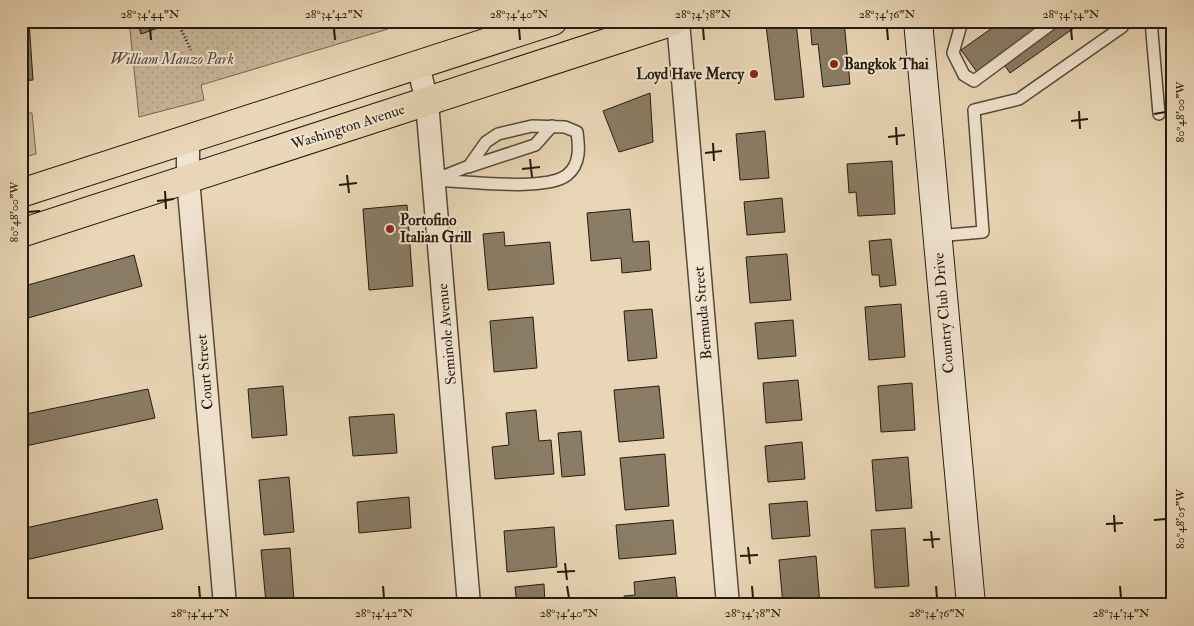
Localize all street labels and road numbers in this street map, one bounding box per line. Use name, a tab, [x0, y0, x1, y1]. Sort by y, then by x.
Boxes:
street label: Washington Avenue	[288, 100, 407, 155]
street label: Country Club Drive	[929, 252, 959, 374]
street label: Bermuda Street	[689, 265, 717, 361]
street label: Seminole Avenue	[433, 283, 461, 385]
street label: Court Street	[192, 333, 218, 411]

